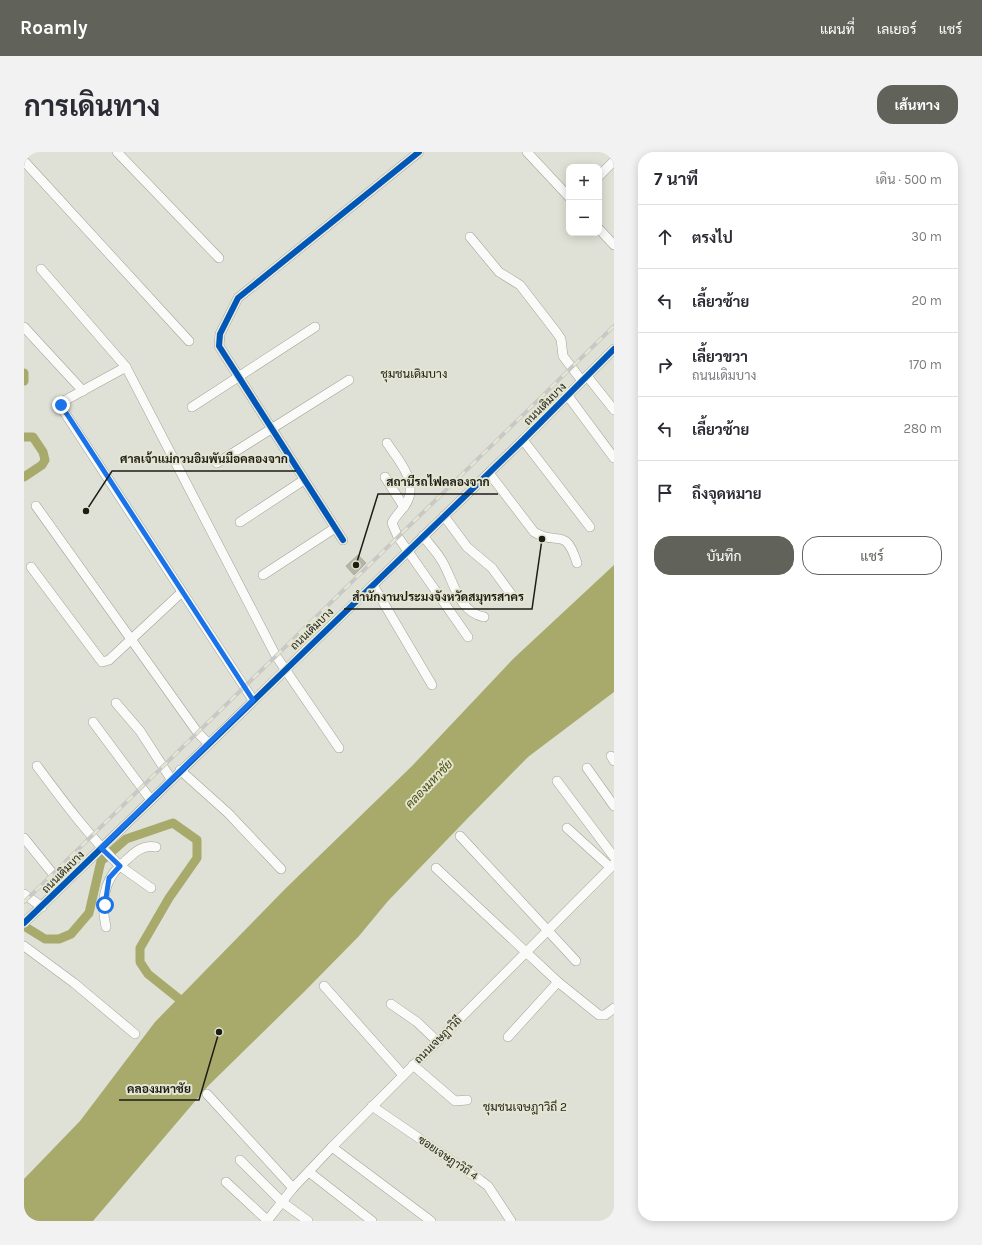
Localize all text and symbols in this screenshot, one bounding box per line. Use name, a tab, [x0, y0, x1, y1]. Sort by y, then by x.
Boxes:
text: Roamly	[20, 17, 87, 39]
text: แผนที่	[820, 21, 855, 38]
text: เลเยอร์	[877, 21, 917, 38]
text: แชร์	[939, 21, 962, 38]
button: เส้นทาง	[877, 85, 958, 124]
text: การเดินทาง	[24, 90, 160, 123]
map controls	[566, 164, 602, 236]
button: +	[566, 164, 602, 200]
text: 7 นาที	[654, 169, 698, 189]
text: เดิน · 500 m	[875, 172, 942, 187]
button: −	[566, 200, 602, 236]
icon: ahead	[654, 226, 676, 248]
text: ตรงไป	[692, 229, 733, 247]
text: 30 m	[911, 229, 942, 244]
icon: left	[654, 290, 676, 312]
text: เลี้ยวซ้าย	[692, 293, 749, 311]
text: 20 m	[912, 293, 942, 308]
text: เลี้ยวขวา	[692, 348, 748, 366]
icon: right	[654, 354, 676, 376]
text: 170 m	[909, 357, 942, 372]
district label: ชุมชนเดิมบาง	[381, 367, 447, 383]
text: ถนนเดิมบาง	[692, 368, 756, 383]
street label: ถนนเดิมบาง	[521, 380, 569, 428]
route end	[52, 396, 70, 414]
icon: left	[654, 418, 676, 440]
text: เลี้ยวซ้าย	[692, 421, 749, 439]
text: 280 m	[904, 421, 942, 436]
callout: ศาลเจ้าแม่กวนอิมพันมือคลองจาก	[112, 447, 296, 471]
text: ศาลเจ้าแม่กวนอิมพันมือคลองจาก	[120, 451, 288, 466]
callout: สถานีรถไฟคลองจาก	[378, 470, 498, 494]
text: สถานีรถไฟคลองจาก	[386, 474, 490, 489]
icon: arrive	[654, 482, 676, 504]
text: ถึงจุดหมาย	[692, 485, 762, 503]
button: บันทึก	[654, 536, 794, 575]
button: แชร์	[802, 536, 942, 575]
callout: สำนักงานประมงจังหวัดสมุทรสาคร	[344, 585, 532, 609]
text: สำนักงานประมงจังหวัดสมุทรสาคร	[352, 590, 524, 605]
street label: ถนนเดิมบาง	[288, 605, 336, 653]
water label: คลองมหาชัย	[403, 757, 456, 811]
street label: ถนนเดิมบาง	[39, 848, 87, 896]
route start	[96, 896, 114, 914]
street label: ถนนเจษฎาวิถี	[410, 1012, 465, 1067]
callout: คลองมหาชัย	[119, 1076, 199, 1100]
text: คลองมหาชัย	[127, 1082, 191, 1096]
district label: ชุมชนเจษฎาวิถี 2	[483, 1099, 567, 1116]
street label: ซอยเจษฎาวิถี 4	[415, 1132, 481, 1184]

